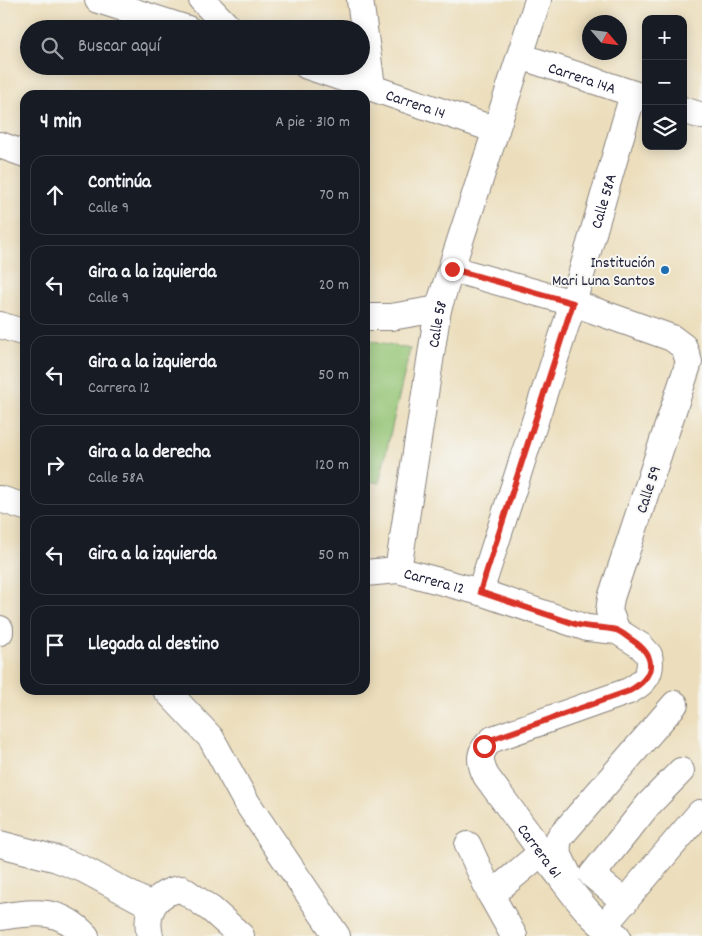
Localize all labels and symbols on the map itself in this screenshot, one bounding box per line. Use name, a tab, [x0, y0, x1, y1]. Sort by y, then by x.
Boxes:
north arrow	[582, 15, 627, 60]
street label: Carrera 14A	[545, 57, 619, 101]
street label: Carrera 14	[382, 84, 448, 126]
street label: Calle 58A	[586, 171, 624, 232]
place label: Institución Mari Luna Santos	[552, 252, 655, 293]
route end	[441, 258, 464, 281]
marker: Institución Mari Luna Santos	[659, 264, 671, 276]
street label: Calle 58	[423, 298, 454, 350]
street label: Calle 59	[631, 463, 668, 516]
street label: Carrera 12	[401, 563, 467, 601]
route start	[473, 735, 496, 758]
street label: Carrera 61	[511, 820, 566, 884]

